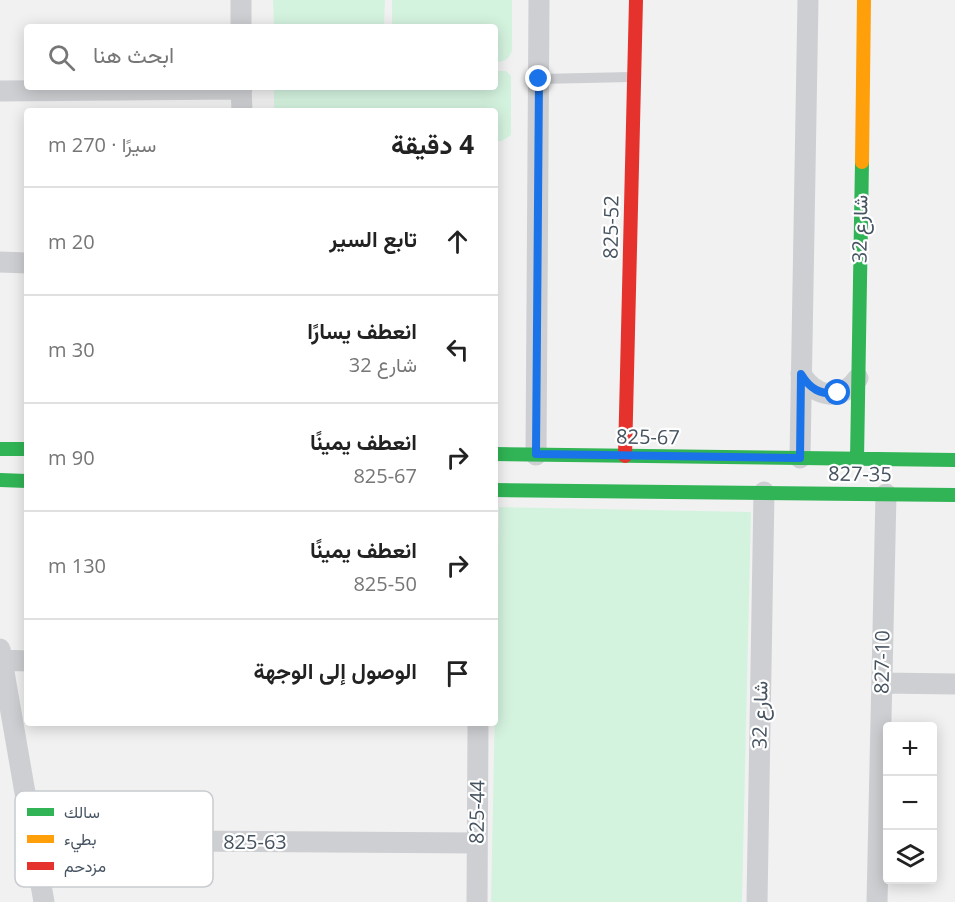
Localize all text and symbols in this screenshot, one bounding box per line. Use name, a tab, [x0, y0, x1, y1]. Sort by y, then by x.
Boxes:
search box	[24, 24, 498, 90]
text: ابحث هنا	[93, 39, 174, 69]
icon: search	[45, 41, 78, 74]
route end	[525, 65, 551, 91]
text: 4 دقيقة	[391, 126, 474, 162]
text: سيرًا · 270 m	[48, 131, 156, 158]
street label: 825-52	[596, 195, 625, 259]
street label: شارع 32	[845, 195, 875, 263]
text: تابع السير	[329, 223, 417, 253]
icon: ahead	[441, 225, 474, 258]
text: 20 m	[48, 228, 95, 255]
text: انعطف يسارًا	[307, 315, 417, 345]
icon: left	[441, 333, 474, 366]
text: 30 m	[48, 336, 95, 363]
text: شارع 32	[349, 351, 417, 378]
route start	[824, 379, 850, 405]
street label: 825-67	[616, 422, 680, 451]
text: انعطف يمينًا	[310, 426, 417, 456]
icon: right	[441, 441, 474, 474]
text: 90 m	[48, 444, 95, 471]
street label: 827-35	[828, 459, 892, 488]
text: 825-67	[353, 462, 417, 489]
text: انعطف يمينًا	[310, 534, 417, 564]
icon: right	[441, 549, 474, 582]
text: 130 m	[48, 552, 106, 579]
text: 825-50	[353, 570, 417, 597]
street label: 827-10	[867, 630, 896, 694]
text: الوصول إلى الوجهة	[253, 655, 417, 685]
icon: arrive	[441, 657, 474, 690]
street label: شارع 32	[745, 681, 775, 749]
map controls	[883, 722, 937, 884]
button: +	[883, 722, 937, 776]
button: −	[883, 776, 937, 830]
street label: 825-44	[462, 779, 491, 844]
legend	[15, 791, 213, 887]
text: سالك	[64, 801, 100, 823]
text: بطيء	[64, 828, 96, 853]
street label: 825-63	[223, 828, 287, 855]
button: layers	[883, 830, 937, 884]
text: مزدحم	[64, 855, 106, 877]

